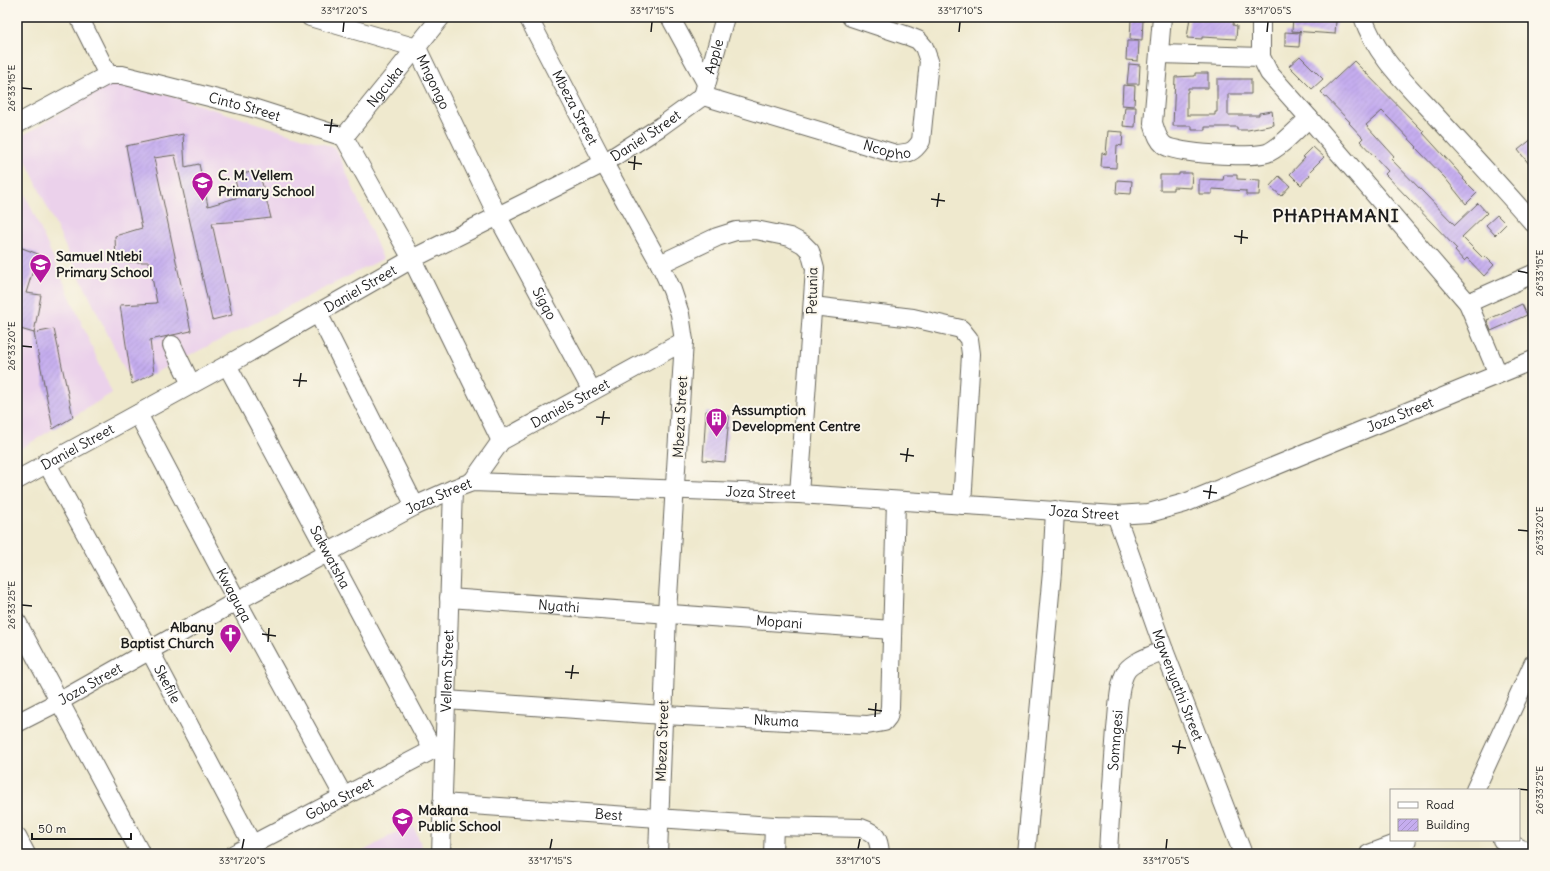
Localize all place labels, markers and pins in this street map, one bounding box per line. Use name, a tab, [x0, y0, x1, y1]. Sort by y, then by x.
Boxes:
place label: C. M. Vellem Primary School	[218, 166, 314, 200]
school or university icon: C. M. Vellem Primary School	[190, 170, 216, 203]
place label: Samuel Ntlebi Primary School	[56, 247, 152, 281]
school or university icon: Samuel Ntlebi Primary School	[28, 251, 54, 284]
place label: Assumption Development Centre	[732, 401, 861, 435]
building icon: Assumption Development Centre	[703, 405, 729, 438]
place label: Albany Baptist Church	[120, 618, 214, 652]
church icon: Albany Baptist Church	[217, 622, 243, 655]
place label: Makana Public School	[418, 801, 501, 835]
school or university icon: Makana Public School	[389, 805, 415, 838]

